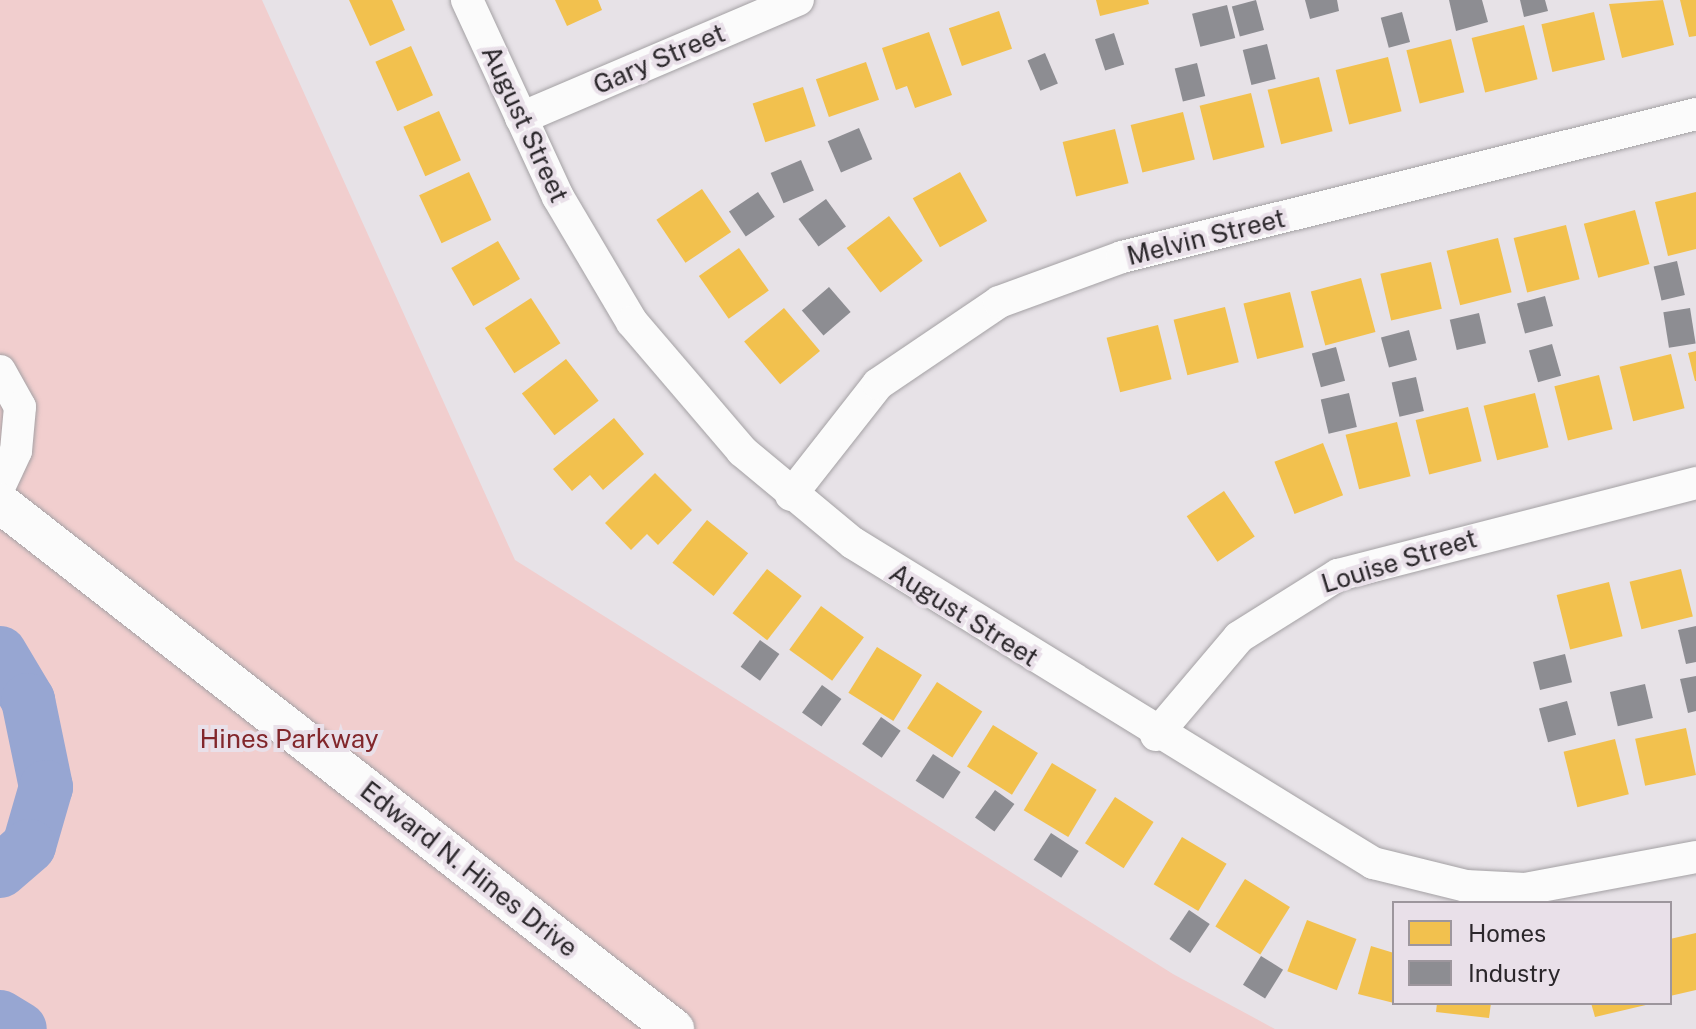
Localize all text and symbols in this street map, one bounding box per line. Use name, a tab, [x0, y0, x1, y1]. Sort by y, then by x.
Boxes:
street label: Gary Street	[588, 17, 730, 101]
street label: August Street	[475, 41, 575, 207]
street label: Melvin Street	[1124, 202, 1288, 272]
street label: Louise Street	[1317, 523, 1481, 599]
street label: August Street	[884, 557, 1044, 673]
park label: Hines Parkway	[199, 723, 379, 755]
street label: Edward N. Hines Drive	[354, 774, 584, 964]
legend	[1392, 901, 1672, 1005]
text: Homes	[1468, 919, 1546, 947]
text: Industry	[1468, 959, 1561, 987]

